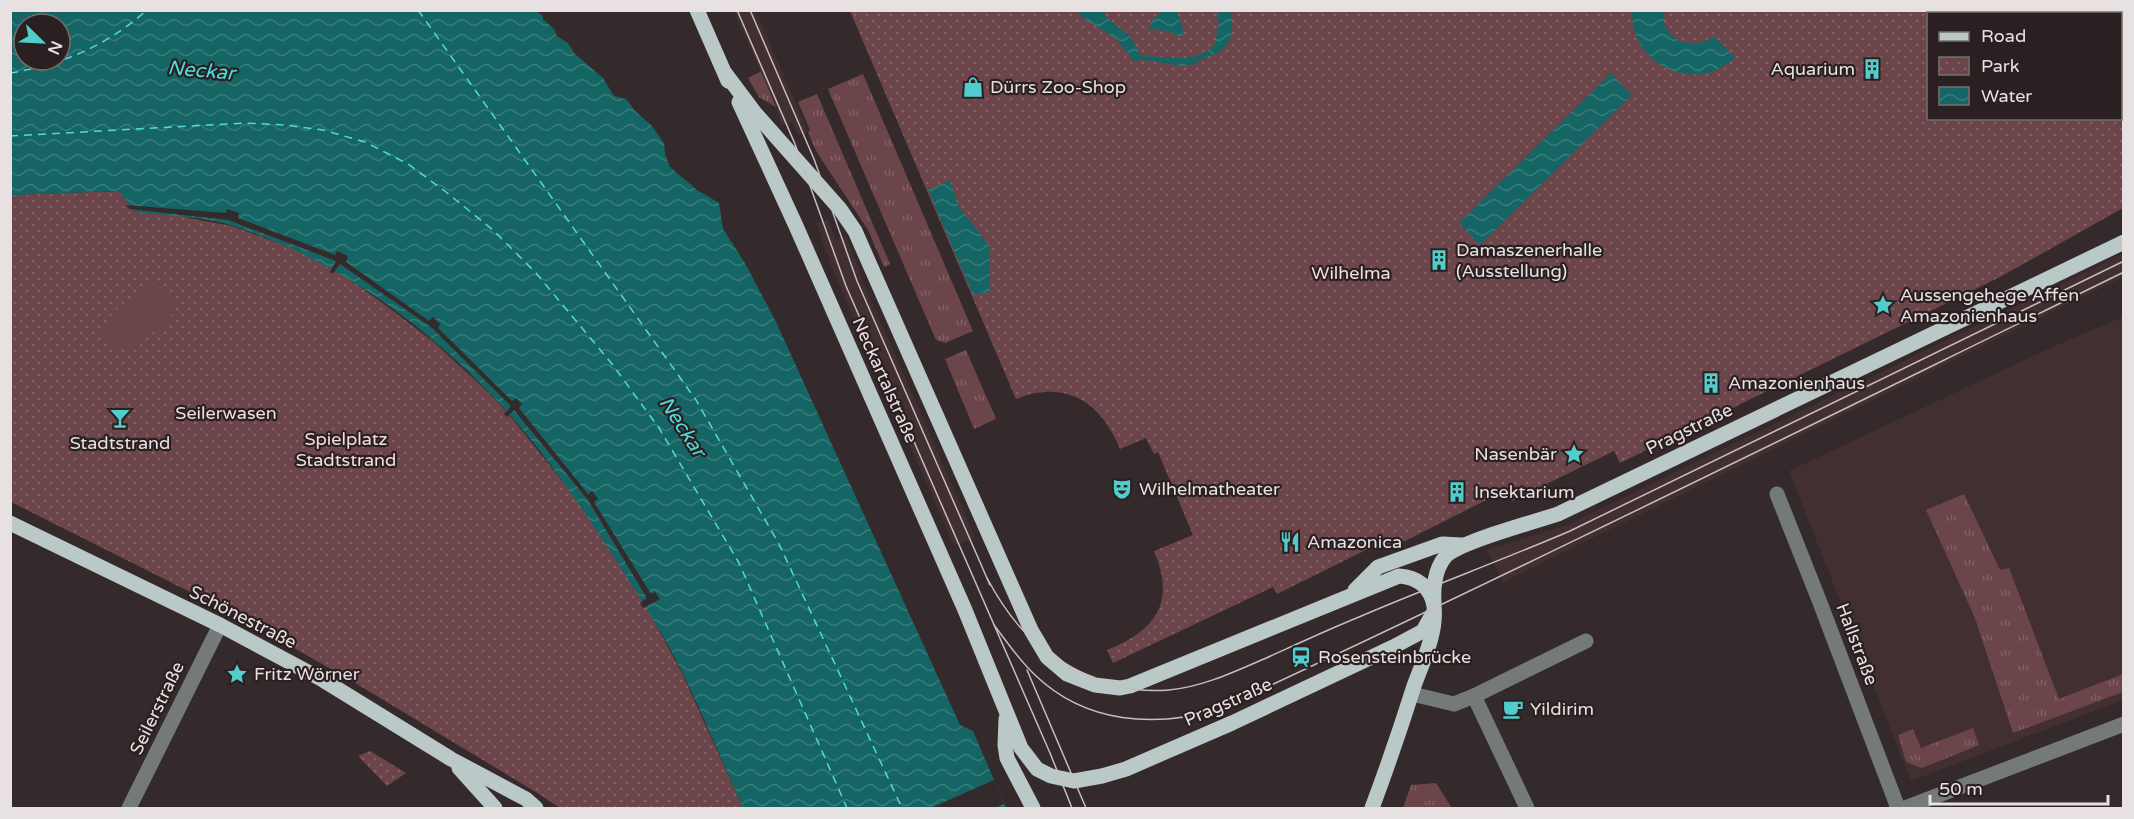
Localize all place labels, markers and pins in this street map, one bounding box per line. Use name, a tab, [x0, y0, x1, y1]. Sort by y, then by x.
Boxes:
building icon: Aquarium	[1860, 57, 1884, 81]
place label: Aquarium	[1770, 58, 1855, 80]
shop icon: Dürrs Zoo-Shop	[961, 75, 985, 99]
place label: Dürrs Zoo-Shop	[990, 76, 1126, 98]
place label: Damaszenerhalle (Ausstellung)	[1456, 239, 1602, 282]
building icon: Damaszenerhalle (Ausstellung)	[1427, 248, 1451, 272]
place label: Aussengehege Affen Amazonienhaus	[1900, 284, 2079, 327]
place icon: Aussengehege Affen Amazonienhaus	[1871, 293, 1895, 317]
building icon: Amazonienhaus	[1699, 371, 1723, 395]
place label: Amazonienhaus	[1728, 372, 1865, 394]
bar icon: Stadtstrand	[108, 406, 132, 430]
place label: Stadtstrand	[70, 432, 170, 454]
place icon: Nasenbär	[1562, 442, 1586, 466]
place label: Nasenbär	[1474, 443, 1557, 465]
theatre icon: Wilhelmatheater	[1110, 477, 1134, 501]
place label: Wilhelmatheater	[1139, 478, 1280, 500]
building icon: Insektarium	[1445, 480, 1469, 504]
place label: Insektarium	[1474, 481, 1574, 503]
restaurant icon: Amazonica	[1278, 530, 1302, 554]
place label: Amazonica	[1307, 531, 1402, 553]
station icon: Rosensteinbrücke	[1289, 645, 1313, 669]
place label: Rosensteinbrücke	[1318, 646, 1471, 668]
place icon: Fritz Wörner	[225, 662, 249, 686]
place label: Fritz Wörner	[254, 663, 360, 685]
cafe icon: Yildirim	[1501, 697, 1525, 721]
place label: Yildirim	[1530, 698, 1594, 720]

